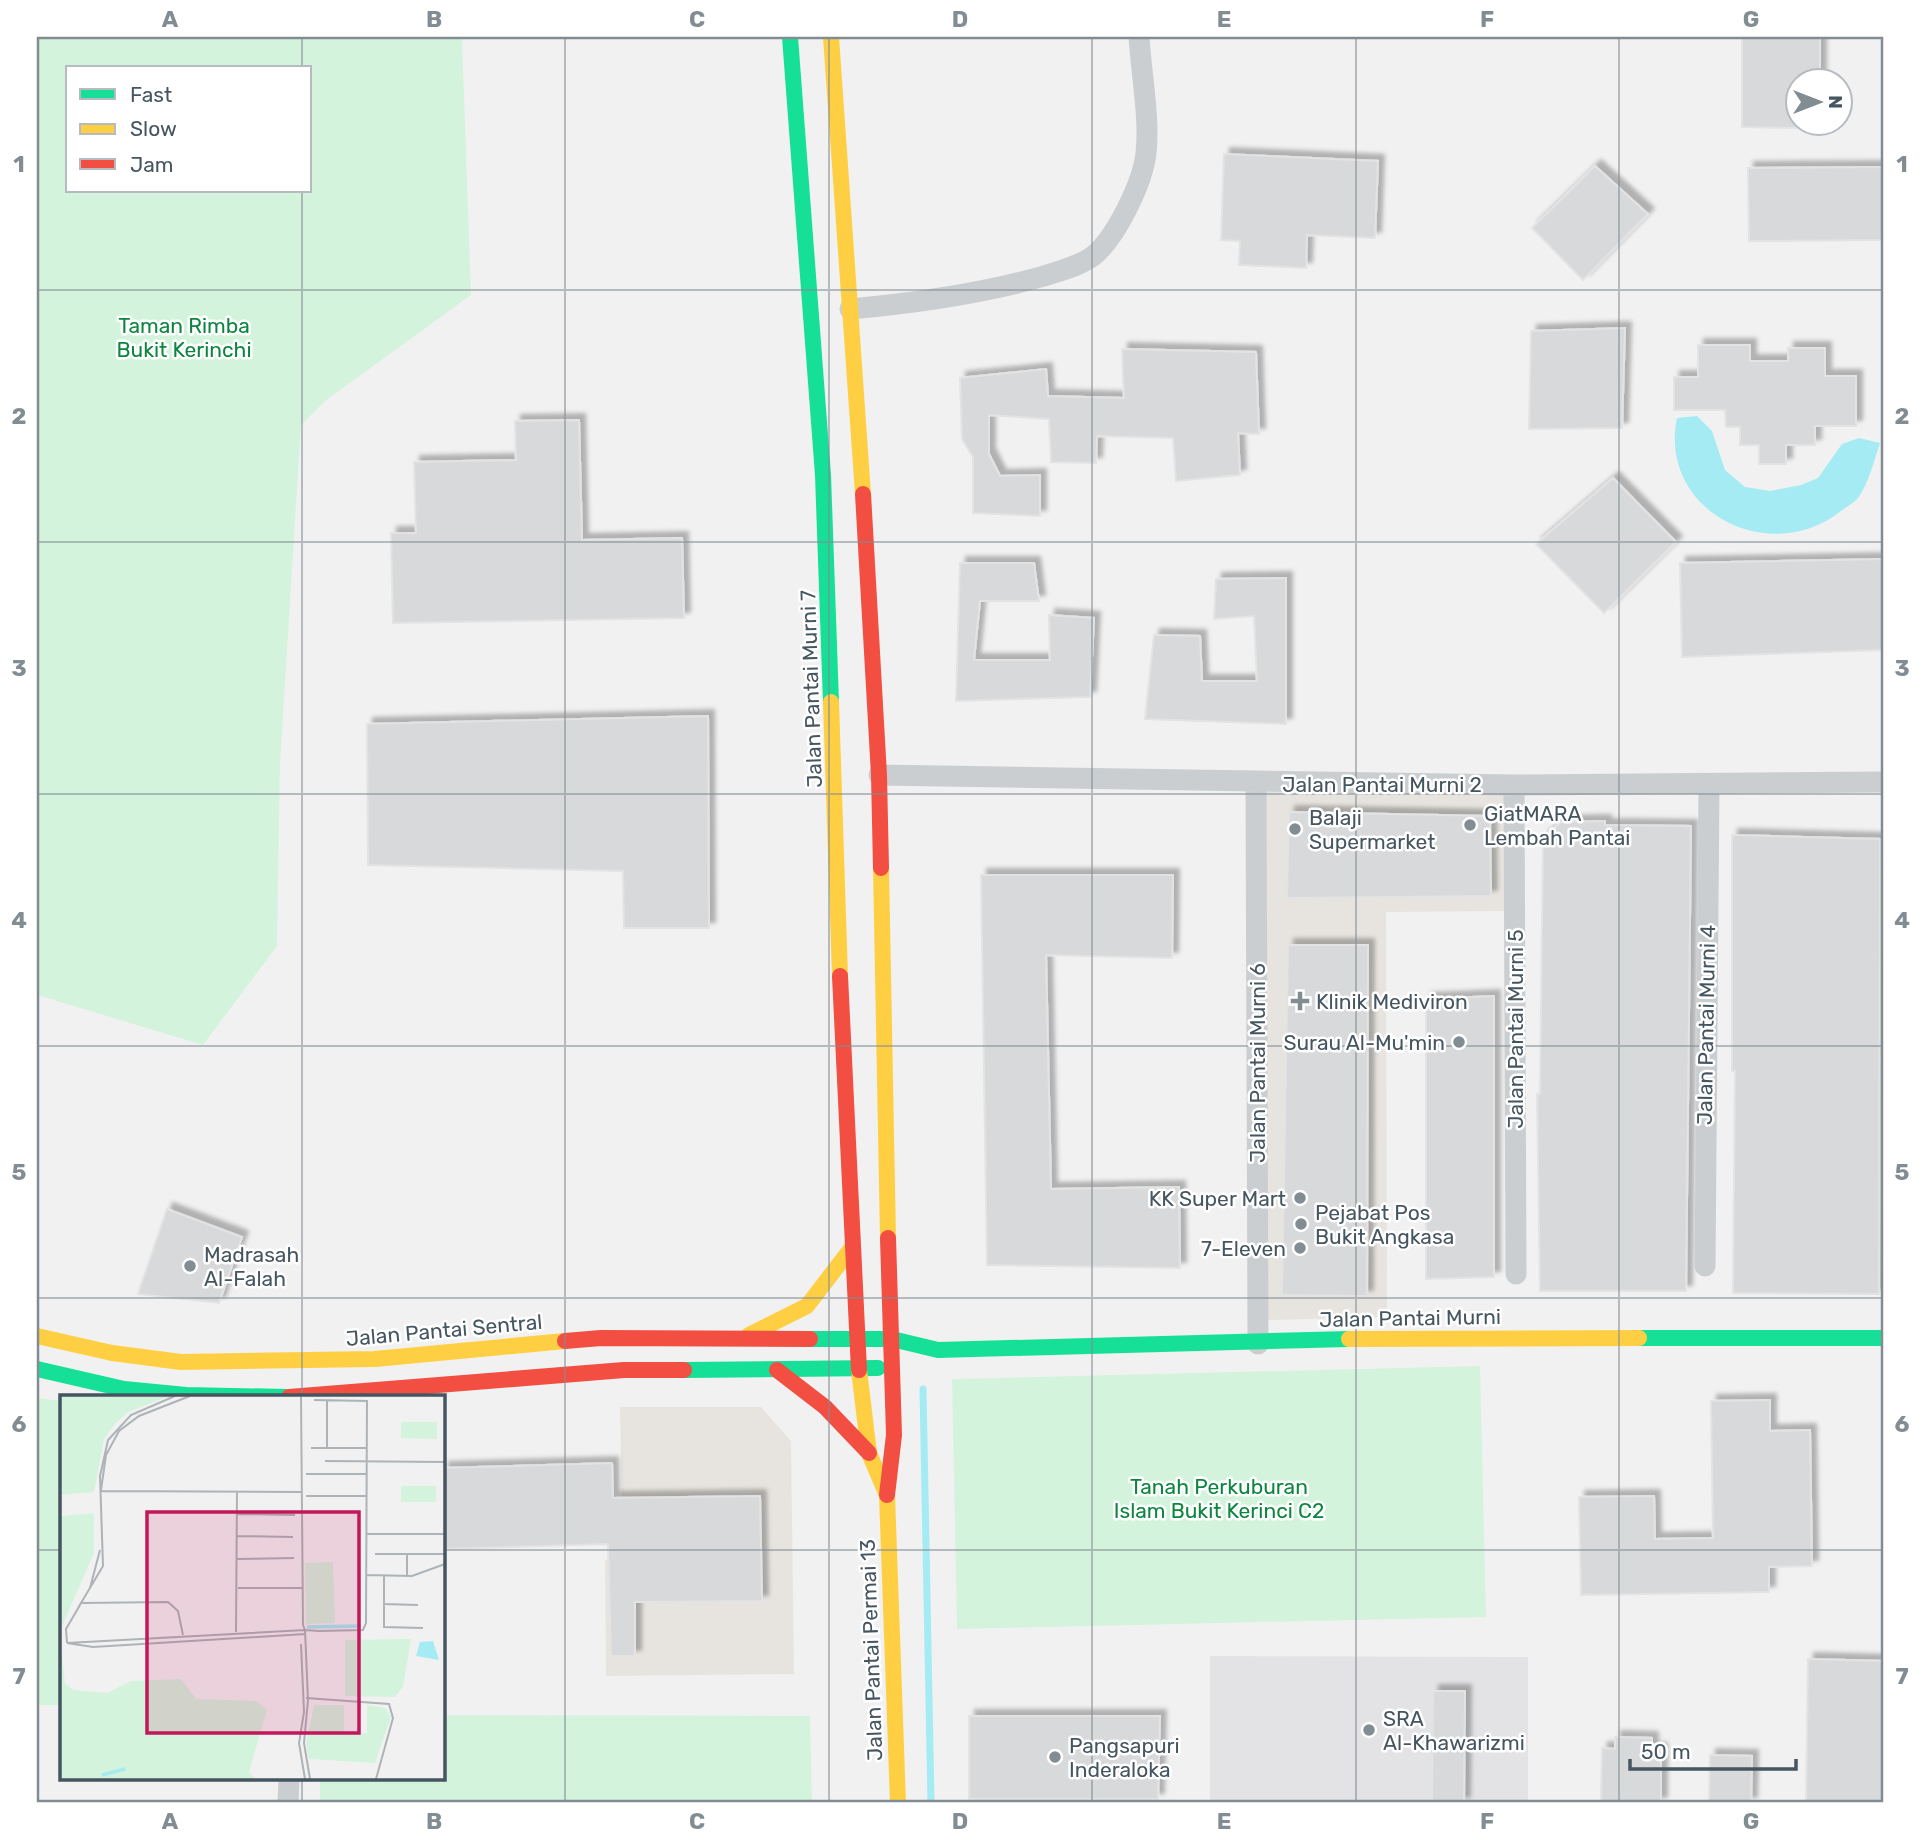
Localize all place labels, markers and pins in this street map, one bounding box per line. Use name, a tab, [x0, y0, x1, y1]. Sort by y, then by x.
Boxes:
place label: GiatMARA Lembah Pantai	[1484, 801, 1630, 850]
place label: Balaji Supermarket	[1309, 805, 1435, 854]
marker: GiatMARA Lembah Pantai	[1462, 817, 1478, 833]
marker: Balaji Supermarket	[1287, 821, 1303, 837]
place label: Klinik Mediviron	[1316, 989, 1468, 1014]
marker: Klinik Mediviron	[1290, 991, 1310, 1011]
place label: Surau Al-Mu'min	[1283, 1030, 1445, 1055]
marker: Surau Al-Mu'min	[1451, 1034, 1467, 1050]
place label: KK Super Mart	[1149, 1186, 1286, 1211]
marker: KK Super Mart	[1292, 1190, 1308, 1206]
place label: Pejabat Pos Bukit Angkasa	[1315, 1200, 1454, 1249]
marker: Pejabat Pos Bukit Angkasa	[1293, 1216, 1309, 1232]
place label: 7-Eleven	[1201, 1236, 1286, 1261]
marker: 7-Eleven	[1292, 1240, 1308, 1256]
place label: Madrasah Al-Falah	[204, 1242, 299, 1291]
marker: Madrasah Al-Falah	[182, 1258, 198, 1274]
place label: SRA Al-Khawarizmi	[1383, 1706, 1525, 1755]
marker: SRA Al-Khawarizmi	[1361, 1722, 1377, 1738]
place label: Pangsapuri Inderaloka	[1069, 1733, 1180, 1782]
marker: Pangsapuri Inderaloka	[1047, 1749, 1063, 1765]

